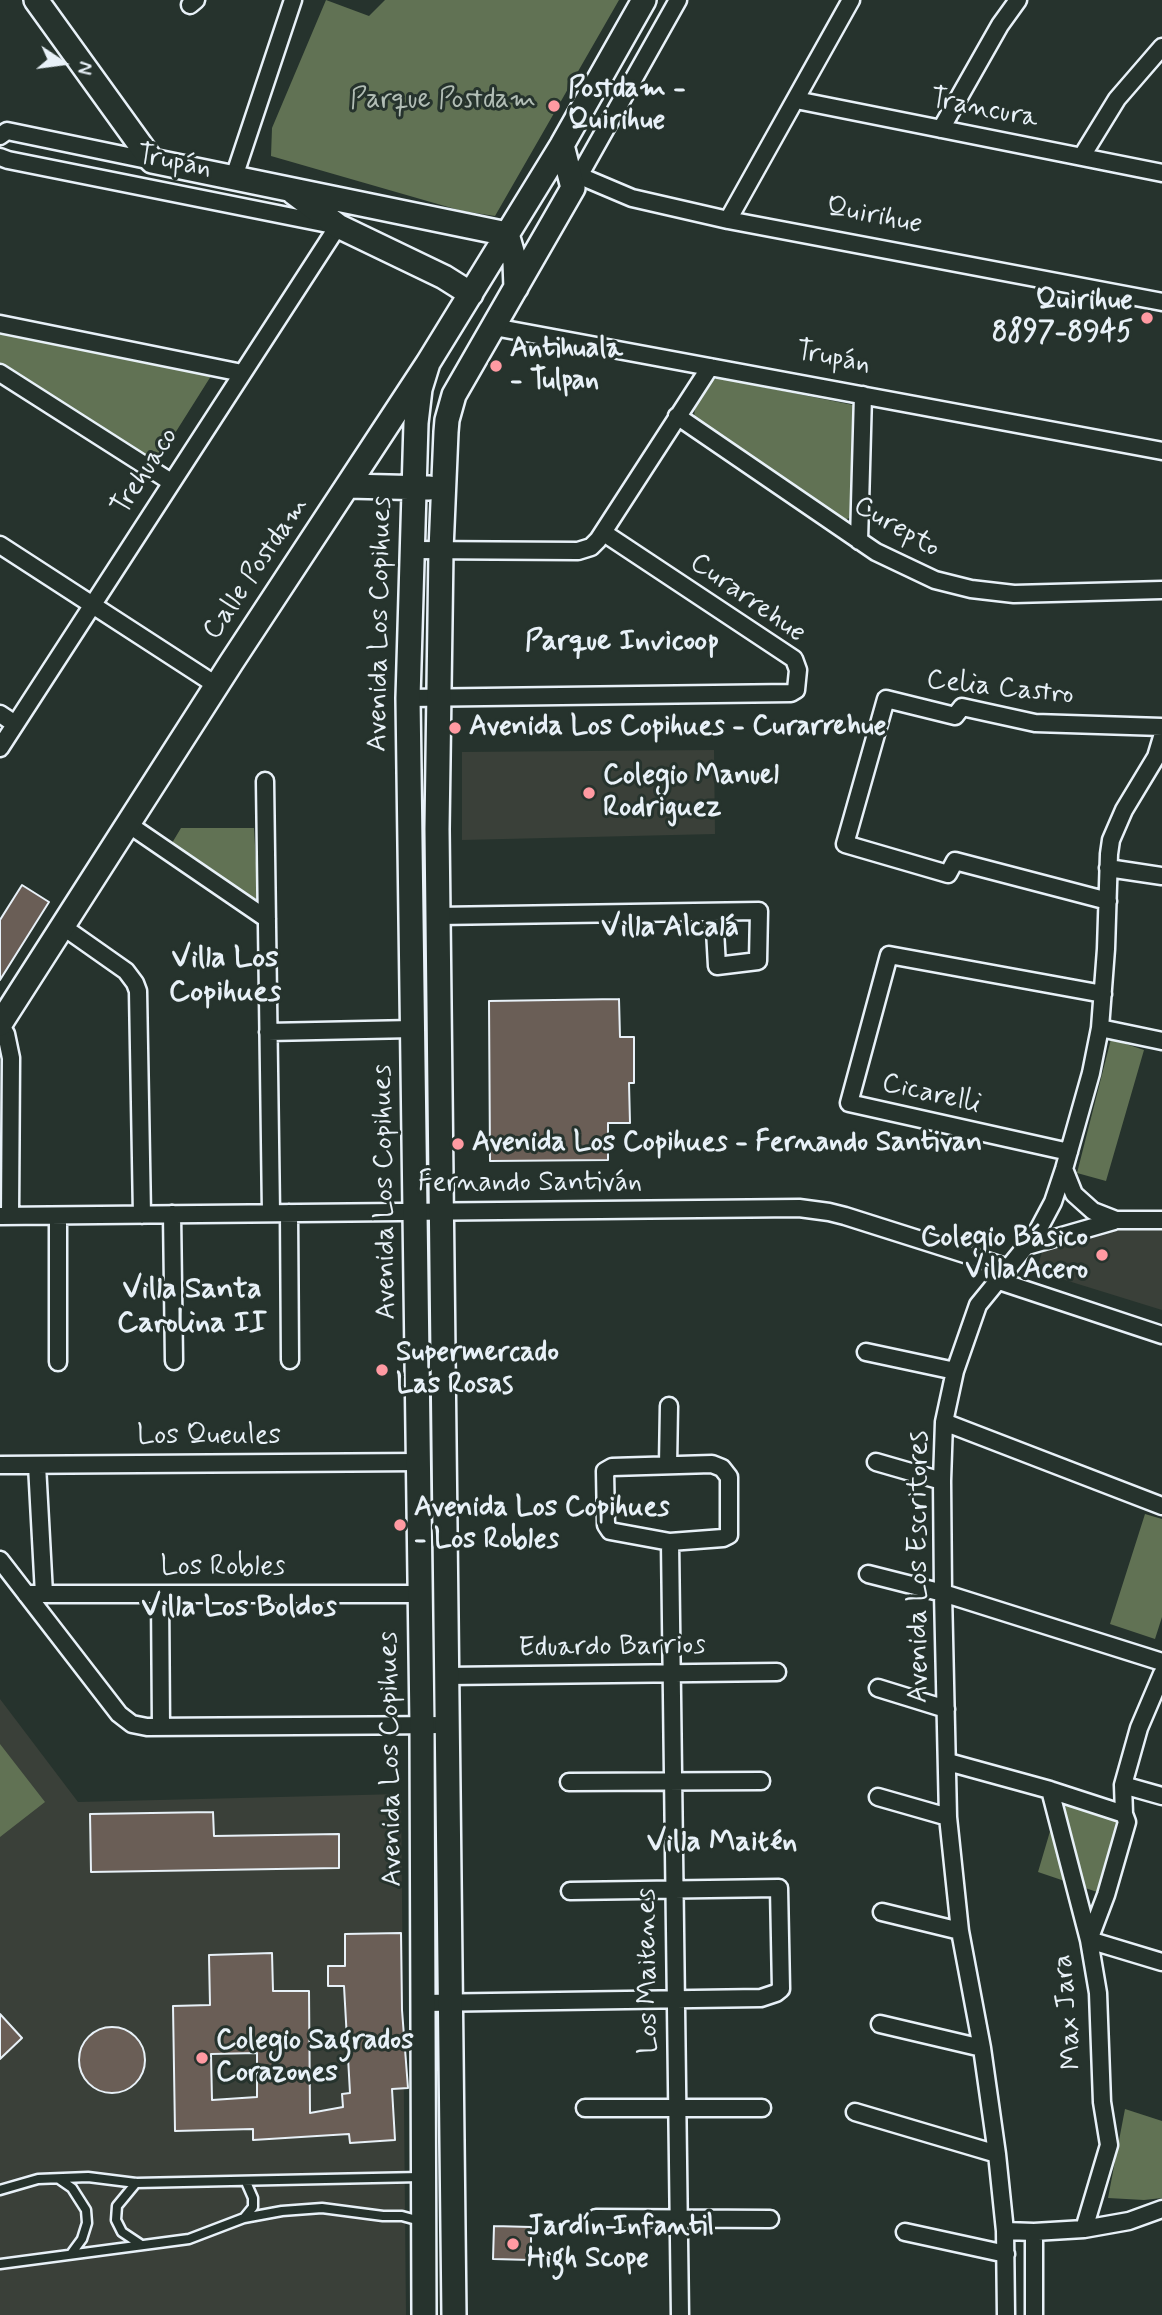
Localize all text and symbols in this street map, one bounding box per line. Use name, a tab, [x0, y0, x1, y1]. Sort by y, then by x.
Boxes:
north arrow	[28, 28, 98, 98]
text: N	[70, 59, 98, 77]
place label: Postdam - Quirihue	[568, 73, 686, 139]
street label: Trancura	[927, 83, 1041, 137]
park label: Parque Postdam	[350, 84, 536, 118]
marker: Postdam - Quirihue	[546, 98, 562, 114]
street label: Trupán	[134, 139, 214, 187]
street label: Quirihue	[823, 191, 925, 243]
place label: Quirihue 8897-8945	[992, 285, 1133, 351]
marker: Quirihue 8897-8945	[1139, 310, 1155, 326]
place label: Antihuala - Tulpan	[510, 333, 623, 399]
street label: Trupán	[793, 335, 873, 383]
marker: Antihuala - Tulpan	[488, 358, 504, 374]
street label: Trehuaco	[105, 422, 187, 522]
street label: Curepto	[847, 490, 945, 566]
street label: Calle Postdam	[197, 491, 317, 647]
street label: Avenida Los Copihues	[362, 496, 400, 752]
street label: Curarrehue	[682, 547, 812, 651]
district label: Parque Invicoop	[525, 625, 719, 661]
street label: Celia Castro	[925, 665, 1075, 713]
place label: Avenida Los Copihues - Curarrehue	[469, 711, 886, 745]
marker: Avenida Los Copihues - Curarrehue	[447, 720, 463, 736]
place label: Colegio Manuel Rodriguez	[603, 760, 779, 826]
marker: Colegio Manuel Rodriguez	[581, 785, 597, 801]
district label: Villa Alcalá	[601, 911, 739, 947]
district label: Villa Los Copihues	[169, 942, 281, 1012]
street label: Avenida Los Copihues	[367, 1064, 405, 1320]
street label: Cicarelli	[878, 1067, 984, 1123]
place label: Avenida Los Copihues - Fernando Santivan	[472, 1127, 982, 1161]
marker: Avenida Los Copihues - Fernando Santivan	[450, 1136, 466, 1152]
street label: Fernando Santiván	[418, 1167, 642, 1201]
place label: Colegio Básico Villa Acero	[921, 1222, 1088, 1288]
marker: Colegio Básico Villa Acero	[1094, 1247, 1110, 1263]
district label: Villa Santa Carolina II	[117, 1273, 267, 1344]
place label: Supermercado Las Rosas	[396, 1337, 559, 1403]
marker: Supermercado Las Rosas	[374, 1362, 390, 1378]
street label: Los Queules	[137, 1420, 281, 1454]
street label: Avenida Los Escritores	[903, 1431, 937, 1703]
place label: Avenida Los Copihues - Los Robles	[414, 1492, 670, 1558]
marker: Avenida Los Copihues - Los Robles	[392, 1517, 408, 1533]
street label: Los Robles	[161, 1551, 285, 1585]
district label: Villa Los Boldos	[141, 1591, 337, 1627]
street label: Eduardo Barrios	[518, 1630, 706, 1666]
street label: Avenida Los Copihues	[373, 1631, 411, 1887]
district label: Villa Maitén	[647, 1826, 797, 1862]
street label: Los Maitenes	[631, 1888, 667, 2054]
street label: Max Jara	[1047, 1953, 1091, 2071]
place label: Colegio Sagrados Corazones	[216, 2025, 414, 2091]
marker: Colegio Sagrados Corazones	[194, 2050, 210, 2066]
place label: Jardín Infantil High Scope	[527, 2211, 714, 2277]
marker: Jardín Infantil High Scope	[505, 2236, 521, 2252]

